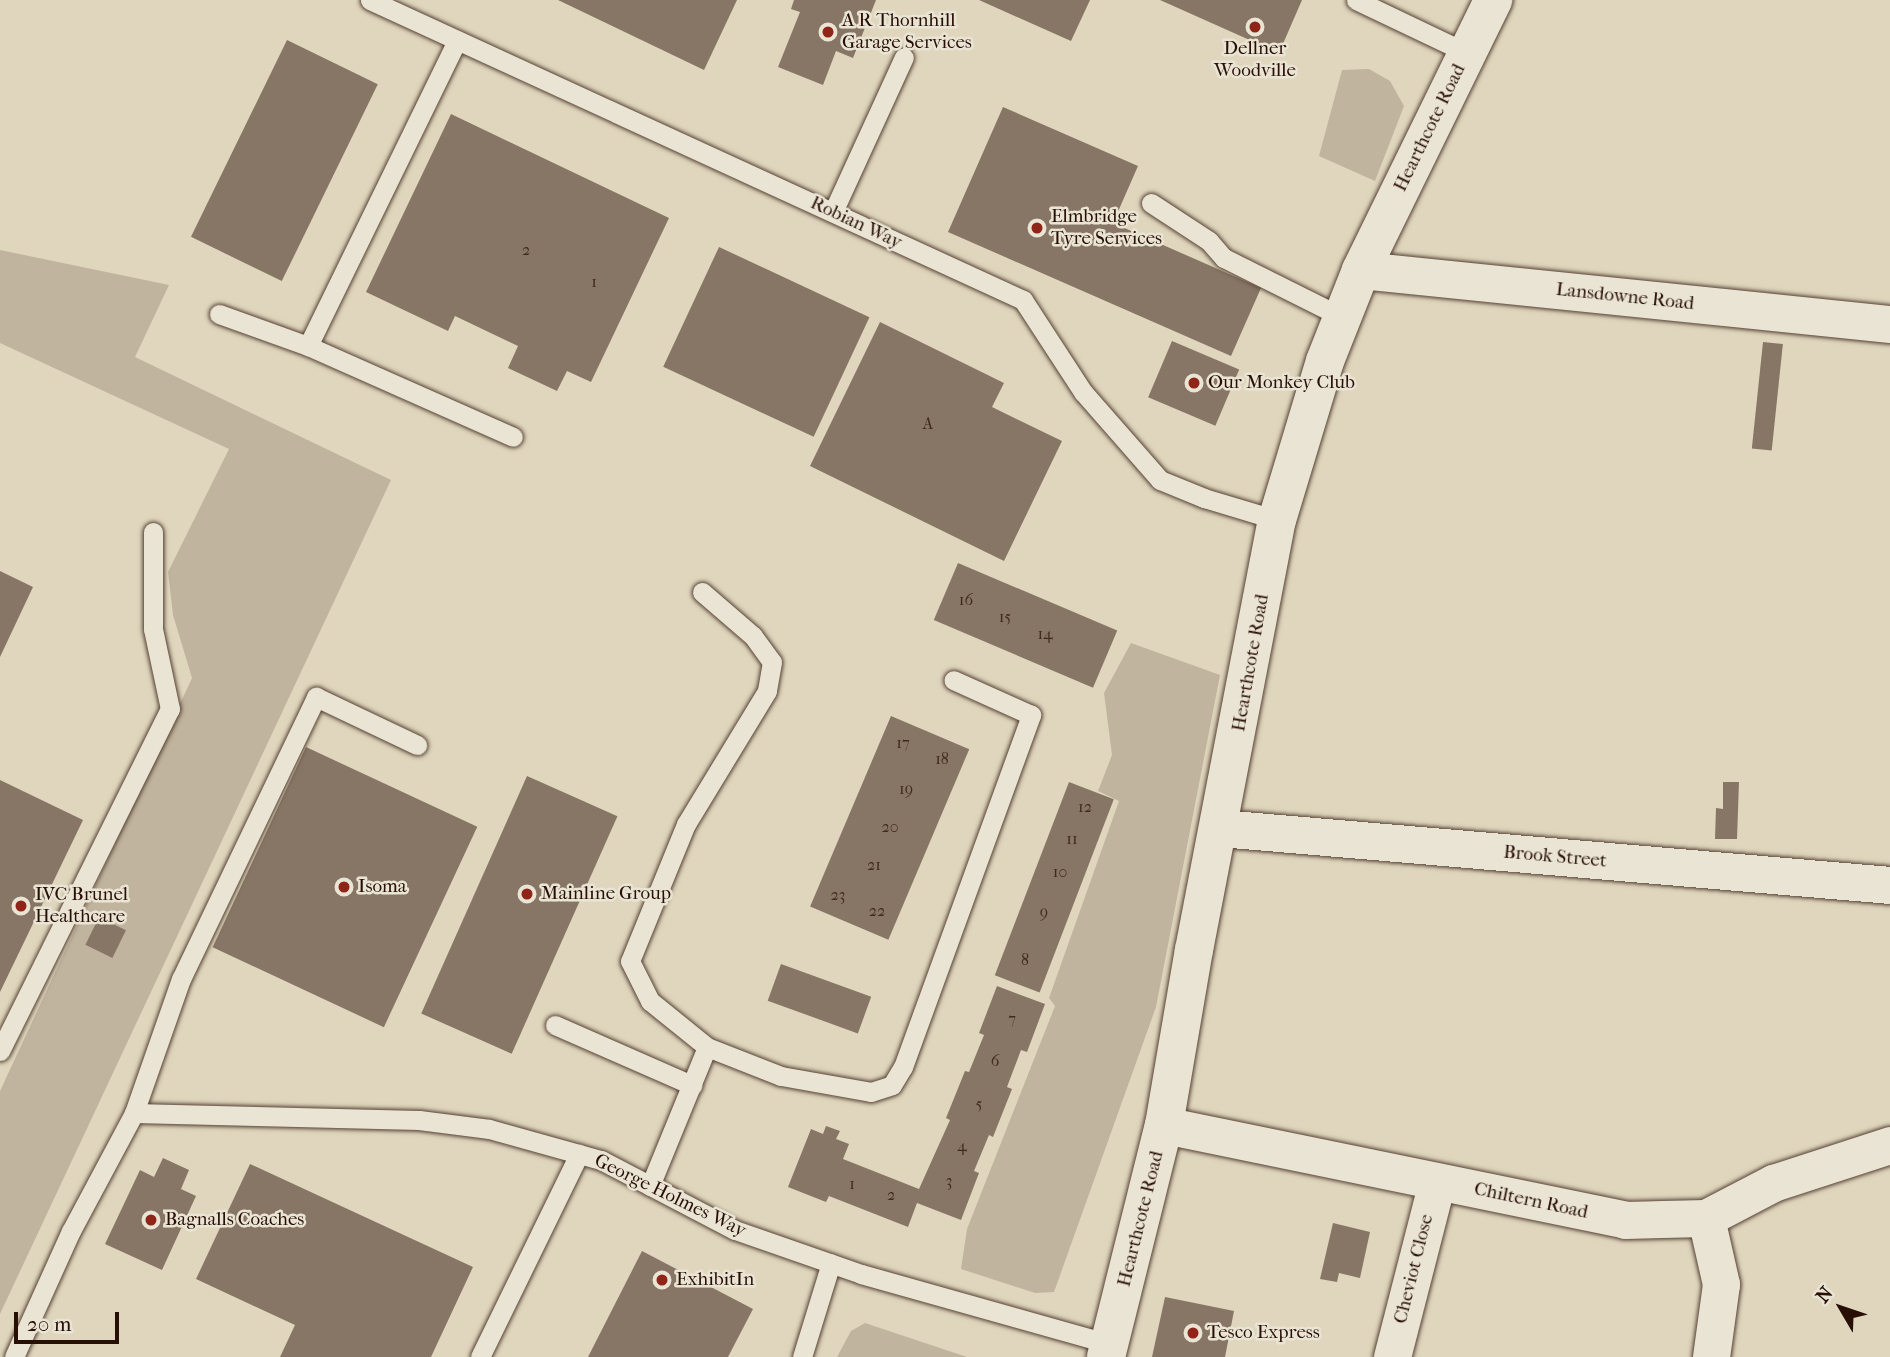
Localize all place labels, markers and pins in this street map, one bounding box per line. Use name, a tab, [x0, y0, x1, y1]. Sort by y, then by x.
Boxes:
place label: A R Thornhill Garage Services	[842, 10, 972, 54]
marker: Dellner Woodville	[1247, 19, 1263, 35]
marker: A R Thornhill Garage Services	[820, 24, 836, 40]
place label: Dellner Woodville	[1214, 38, 1296, 82]
place label: Elmbridge Tyre Services	[1051, 206, 1162, 250]
marker: Elmbridge Tyre Services	[1029, 220, 1045, 236]
place label: Our Monkey Club	[1208, 372, 1355, 394]
marker: Our Monkey Club	[1186, 375, 1202, 391]
place label: Isoma	[358, 876, 407, 898]
marker: Isoma	[336, 879, 352, 895]
place label: Mainline Group	[541, 883, 671, 905]
place label: IVC Brunel Healthcare	[35, 884, 128, 928]
marker: Mainline Group	[519, 886, 535, 902]
marker: IVC Brunel Healthcare	[13, 898, 29, 914]
place label: Bagnalls Coaches	[165, 1209, 304, 1231]
marker: Bagnalls Coaches	[143, 1212, 159, 1228]
place label: ExhibitIn	[676, 1269, 754, 1291]
marker: ExhibitIn	[654, 1272, 670, 1288]
place label: Tesco Express	[1207, 1322, 1320, 1344]
marker: Tesco Express	[1185, 1325, 1201, 1341]

